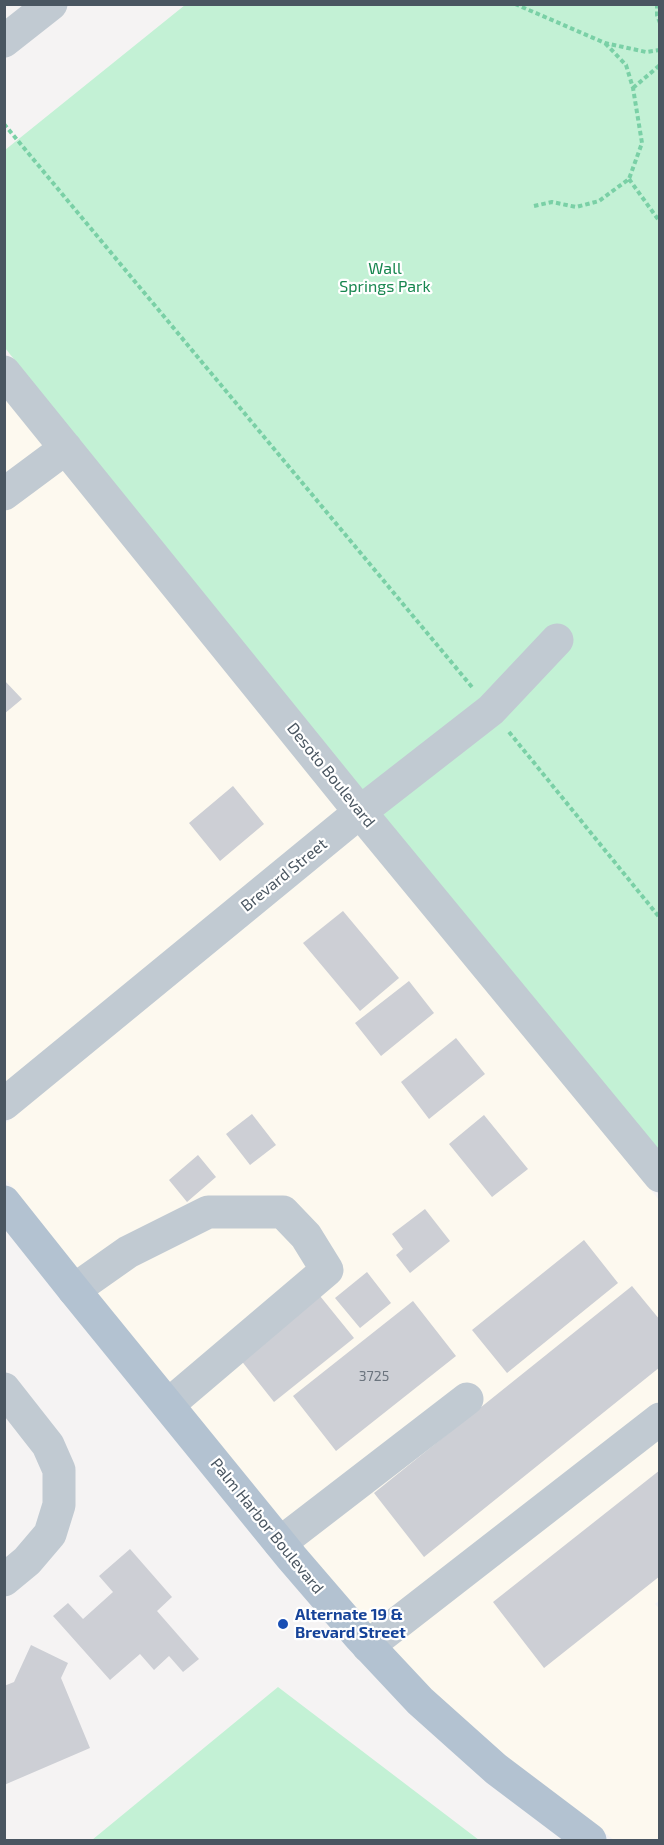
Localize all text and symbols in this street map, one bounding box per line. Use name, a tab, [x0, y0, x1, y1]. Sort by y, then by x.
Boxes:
park label: Wall Springs Park	[339, 259, 431, 297]
street label: Desoto Boulevard	[283, 719, 379, 831]
street label: Brevard Street	[237, 834, 331, 916]
house number: 3725	[359, 1368, 389, 1384]
street label: Palm Harbor Boulevard	[206, 1454, 328, 1598]
place label: Alternate 19 & Brevard Street	[295, 1605, 406, 1643]
marker: Alternate 19 & Brevard Street	[276, 1617, 290, 1631]

